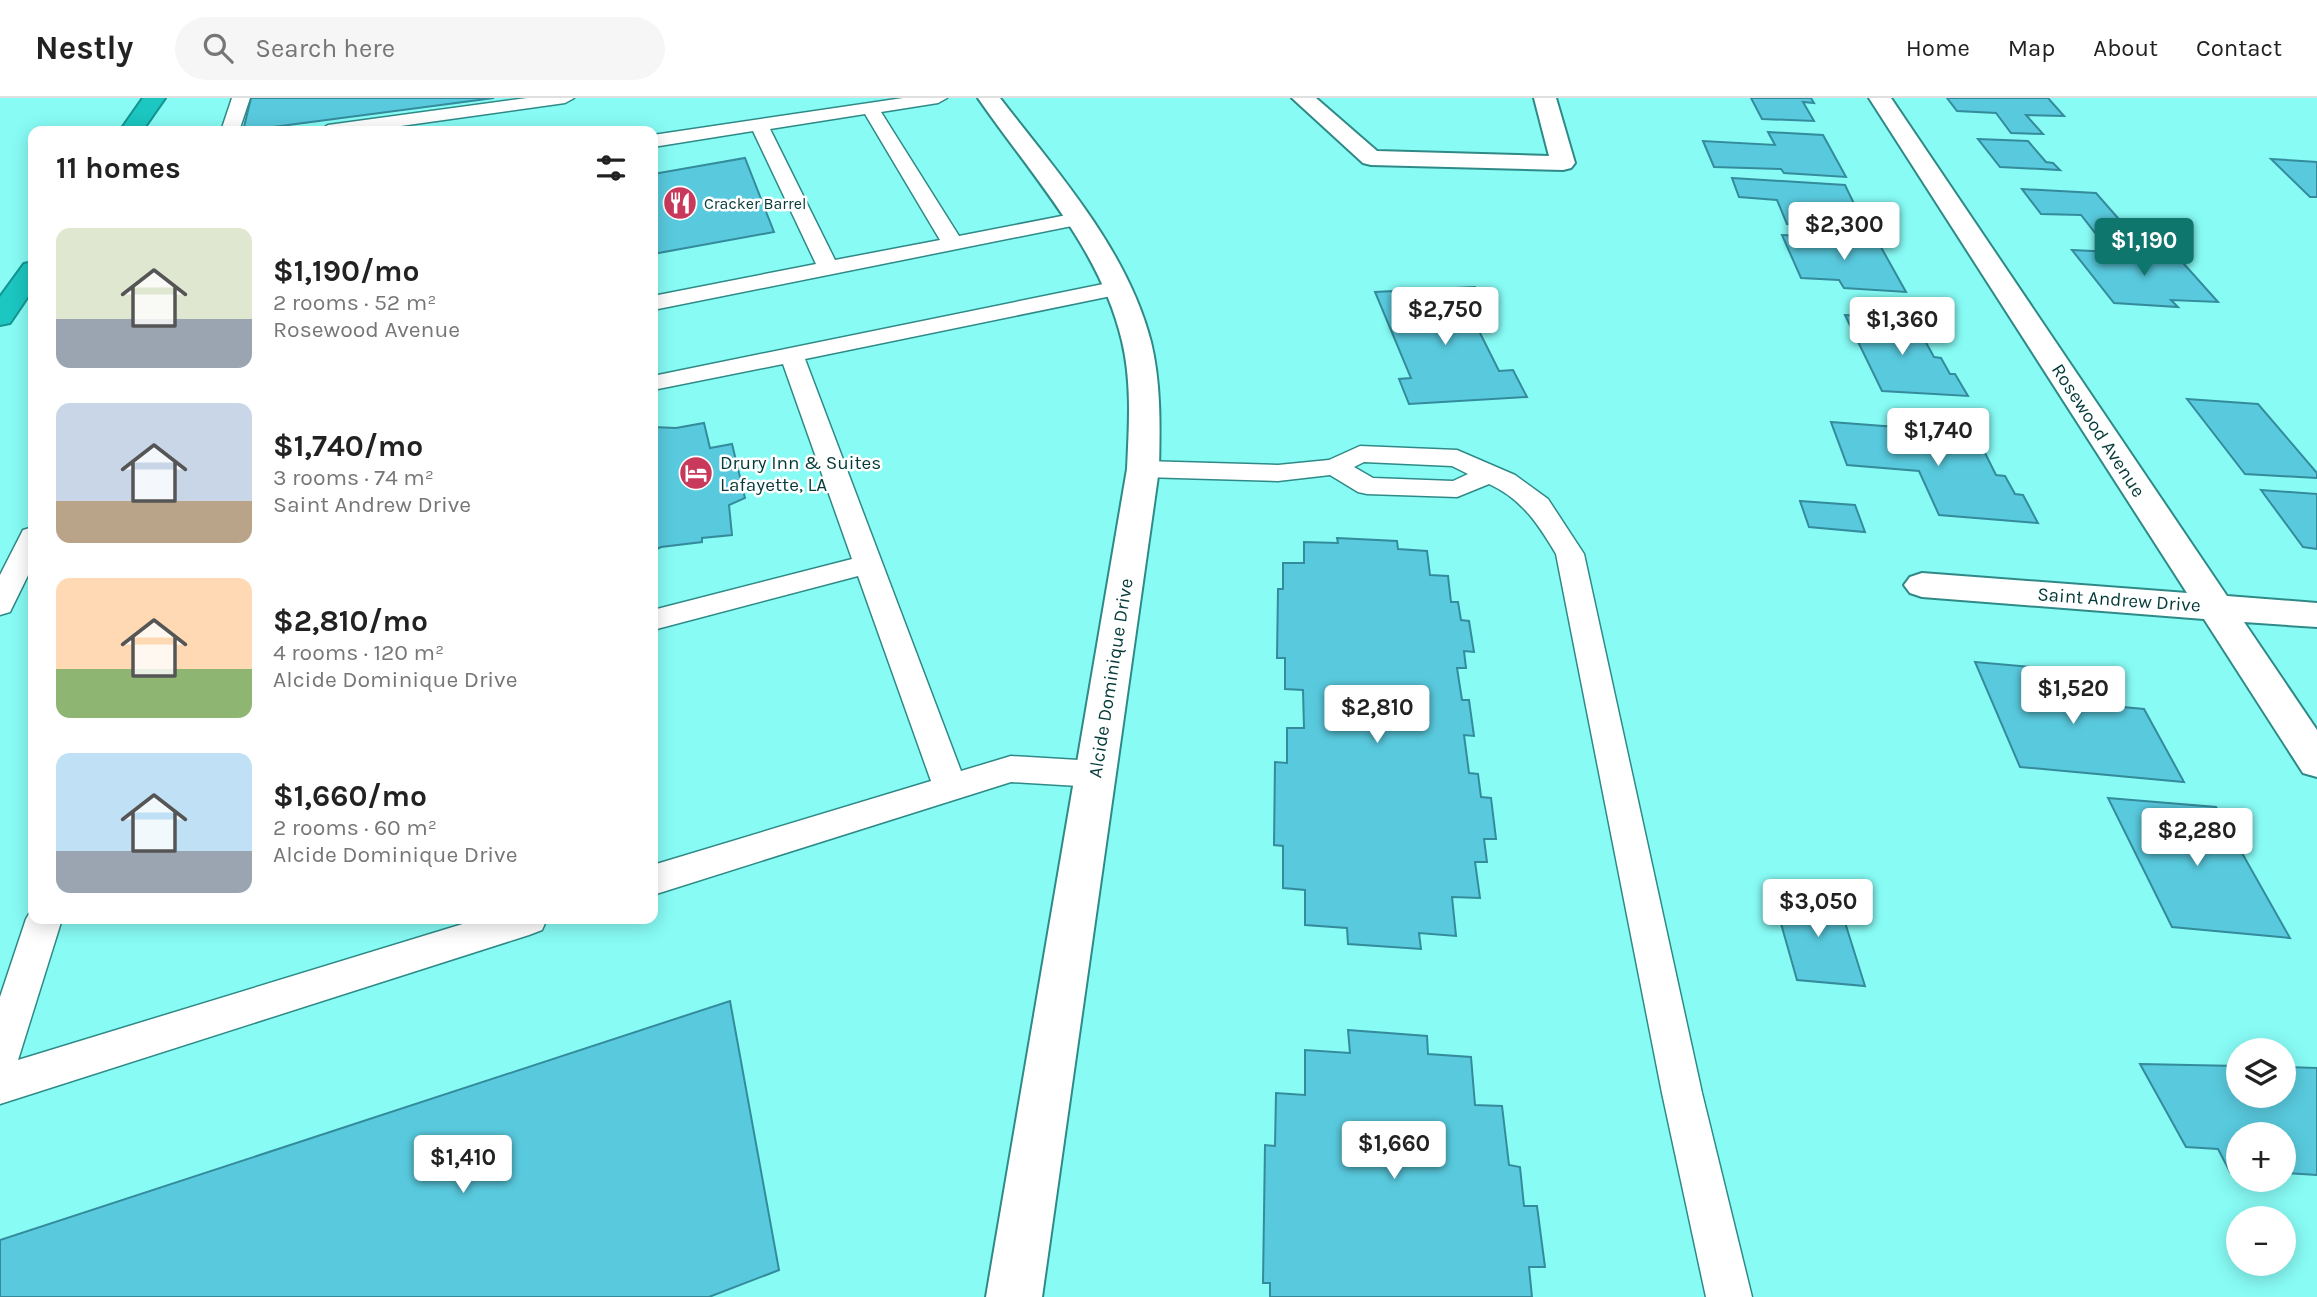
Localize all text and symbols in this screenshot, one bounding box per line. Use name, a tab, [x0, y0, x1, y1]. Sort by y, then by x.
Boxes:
search box	[175, 17, 665, 80]
text: Nestly	[35, 29, 133, 67]
icon: search	[199, 29, 237, 67]
text: Search here	[255, 33, 395, 64]
text: Home	[1906, 34, 1970, 62]
text: Map	[2008, 34, 2055, 62]
text: About	[2093, 34, 2158, 62]
text: Contact	[2196, 34, 2282, 62]
icon: filters	[592, 149, 630, 187]
text: 11 homes	[56, 150, 181, 186]
restaurant icon: Cracker Barrel	[661, 184, 699, 222]
place label: Cracker Barrel	[704, 194, 807, 213]
pin: $2,300	[1787, 202, 1901, 262]
text: $2,300	[1805, 211, 1883, 238]
pin: $1,190	[2087, 218, 2201, 278]
text: $1,190	[2111, 227, 2177, 254]
text: $1,190/mo	[273, 253, 420, 289]
icon: home	[112, 256, 196, 340]
pin: $2,750	[1388, 288, 1502, 347]
text: 2 rooms · 52 m²	[273, 289, 436, 316]
text: $2,750	[1408, 296, 1482, 323]
pin: $1,360	[1845, 298, 1959, 357]
text: $1,360	[1866, 306, 1938, 333]
text: Rosewood Avenue	[273, 316, 460, 343]
street label: Rosewood Avenue	[2047, 360, 2149, 501]
pin: $1,740	[1881, 408, 1995, 468]
text: $1,740	[1903, 417, 1973, 444]
text: $1,740/mo	[273, 428, 423, 464]
icon: home	[112, 431, 196, 515]
place label: Drury Inn & Suites Lafayette, LA	[720, 452, 881, 496]
hotel icon: Drury Inn & Suites Lafayette, LA	[677, 454, 715, 492]
text: 3 rooms · 74 m²	[273, 464, 434, 491]
text: Saint Andrew Drive	[273, 491, 471, 518]
street label: Alcide Dominique Drive	[1084, 577, 1138, 780]
street label: Saint Andrew Drive	[2037, 583, 2201, 617]
text: $2,810/mo	[273, 603, 428, 639]
icon: home	[112, 606, 196, 690]
text: 4 rooms · 120 m²	[273, 639, 444, 666]
text: Alcide Dominique Drive	[273, 666, 518, 693]
pin: $1,520	[2016, 666, 2130, 726]
text: $1,520	[2037, 675, 2109, 702]
pin: $2,810	[1320, 686, 1434, 745]
text: $2,810	[1340, 694, 1414, 721]
text: $1,660/mo	[273, 778, 427, 814]
icon: home	[112, 781, 196, 865]
pin: $2,280	[2140, 808, 2254, 868]
text: 2 rooms · 60 m²	[273, 814, 437, 841]
text: $2,280	[2158, 817, 2236, 844]
text: Alcide Dominique Drive	[273, 841, 518, 868]
pin: $3,050	[1761, 880, 1875, 939]
text: $3,050	[1779, 888, 1857, 915]
map controls	[2226, 1038, 2296, 1276]
button: layers	[2226, 1038, 2296, 1108]
pin: $1,660	[1337, 1122, 1451, 1181]
button: +	[2226, 1122, 2296, 1192]
text: $1,660	[1358, 1130, 1430, 1157]
pin: $1,410	[406, 1136, 520, 1195]
text: $1,410	[430, 1144, 496, 1171]
button: −	[2226, 1206, 2296, 1276]

